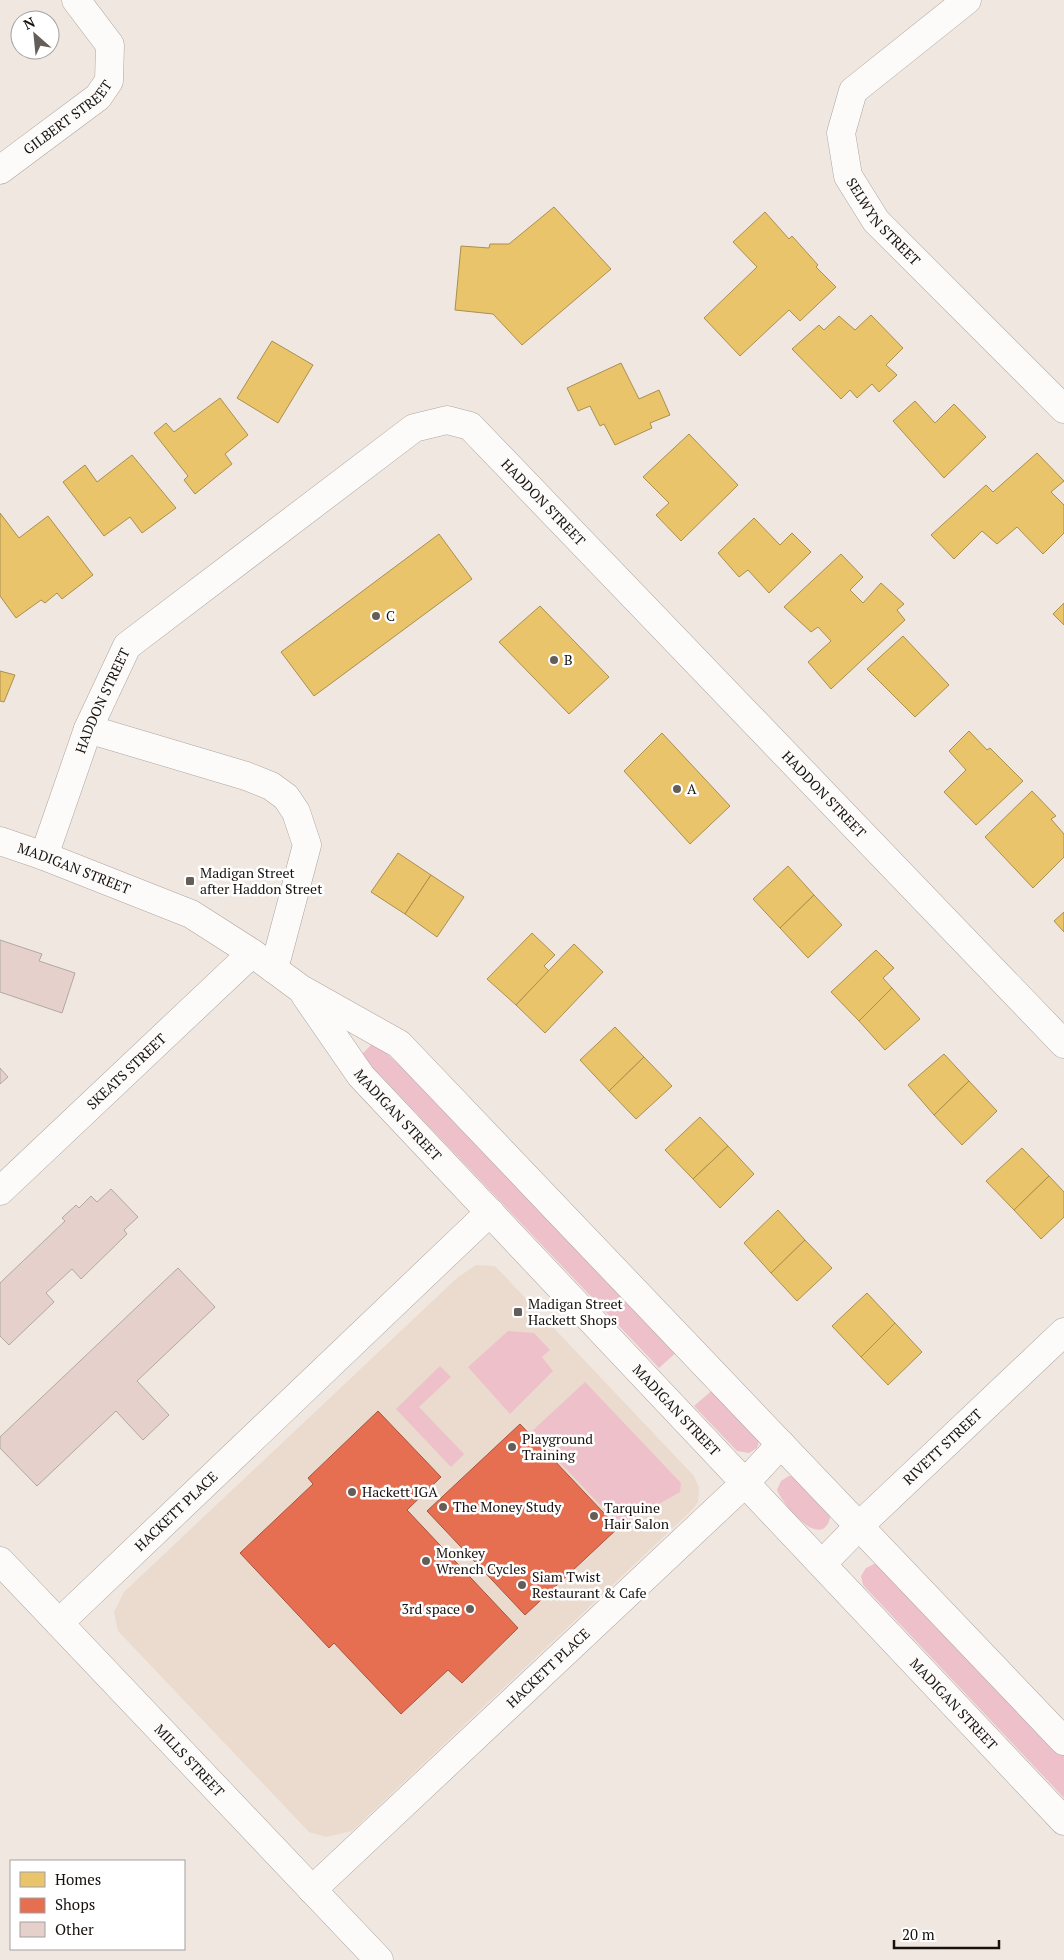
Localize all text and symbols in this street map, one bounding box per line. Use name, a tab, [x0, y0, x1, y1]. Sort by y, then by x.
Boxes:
north arrow	[10, 10, 60, 60]
text: N	[20, 12, 38, 34]
street label: GILBERT STREET	[19, 76, 116, 159]
street label: SELWYN STREET	[842, 174, 925, 269]
street label: HADDON STREET	[497, 454, 590, 550]
place label: C	[386, 606, 395, 625]
marker: C	[370, 610, 382, 622]
street label: HADDON STREET	[70, 644, 134, 756]
place label: B	[564, 650, 573, 669]
marker: B	[548, 654, 560, 666]
street label: HADDON STREET	[778, 746, 871, 842]
place label: A	[687, 779, 697, 798]
marker: A	[671, 783, 683, 795]
street label: MADIGAN STREET	[15, 838, 134, 898]
place label: Madigan Street after Haddon Street	[200, 863, 323, 898]
marker: Madigan Street after Haddon Street	[184, 875, 196, 887]
street label: SKEATS STREET	[82, 1029, 170, 1113]
street label: MADIGAN STREET	[350, 1065, 446, 1165]
place label: Madigan Street Hackett Shops	[528, 1294, 624, 1329]
marker: Madigan Street Hackett Shops	[512, 1306, 524, 1318]
street label: MADIGAN STREET	[629, 1360, 725, 1460]
street label: RIVETT STREET	[898, 1404, 986, 1489]
place label: Playground Training	[522, 1429, 593, 1464]
marker: Playground Training	[506, 1441, 518, 1453]
street label: HACKETT PLACE	[130, 1467, 222, 1555]
place label: Hackett IGA	[362, 1482, 438, 1501]
marker: Hackett IGA	[346, 1486, 358, 1498]
place label: The Money Study	[453, 1497, 562, 1516]
place label: Tarquine Hair Salon	[604, 1498, 670, 1533]
marker: The Money Study	[437, 1501, 449, 1513]
marker: Tarquine Hair Salon	[588, 1510, 600, 1522]
place label: Monkey Wrench Cycles	[436, 1543, 526, 1578]
marker: Monkey Wrench Cycles	[420, 1555, 432, 1567]
place label: Siam Twist Restaurant & Cafe	[532, 1567, 647, 1602]
marker: Siam Twist Restaurant & Cafe	[516, 1579, 528, 1591]
place label: 3rd space	[402, 1599, 460, 1618]
marker: 3rd space	[464, 1603, 476, 1615]
street label: HACKETT PLACE	[502, 1624, 594, 1712]
street label: MADIGAN STREET	[906, 1654, 1002, 1754]
street label: MILLS STREET	[151, 1720, 229, 1801]
legend	[10, 1860, 185, 1950]
text: Homes	[55, 1869, 101, 1889]
text: Shops	[55, 1894, 95, 1914]
scale bar	[894, 1918, 999, 1950]
text: Other	[55, 1919, 94, 1939]
text: 20 m	[902, 1924, 935, 1944]

